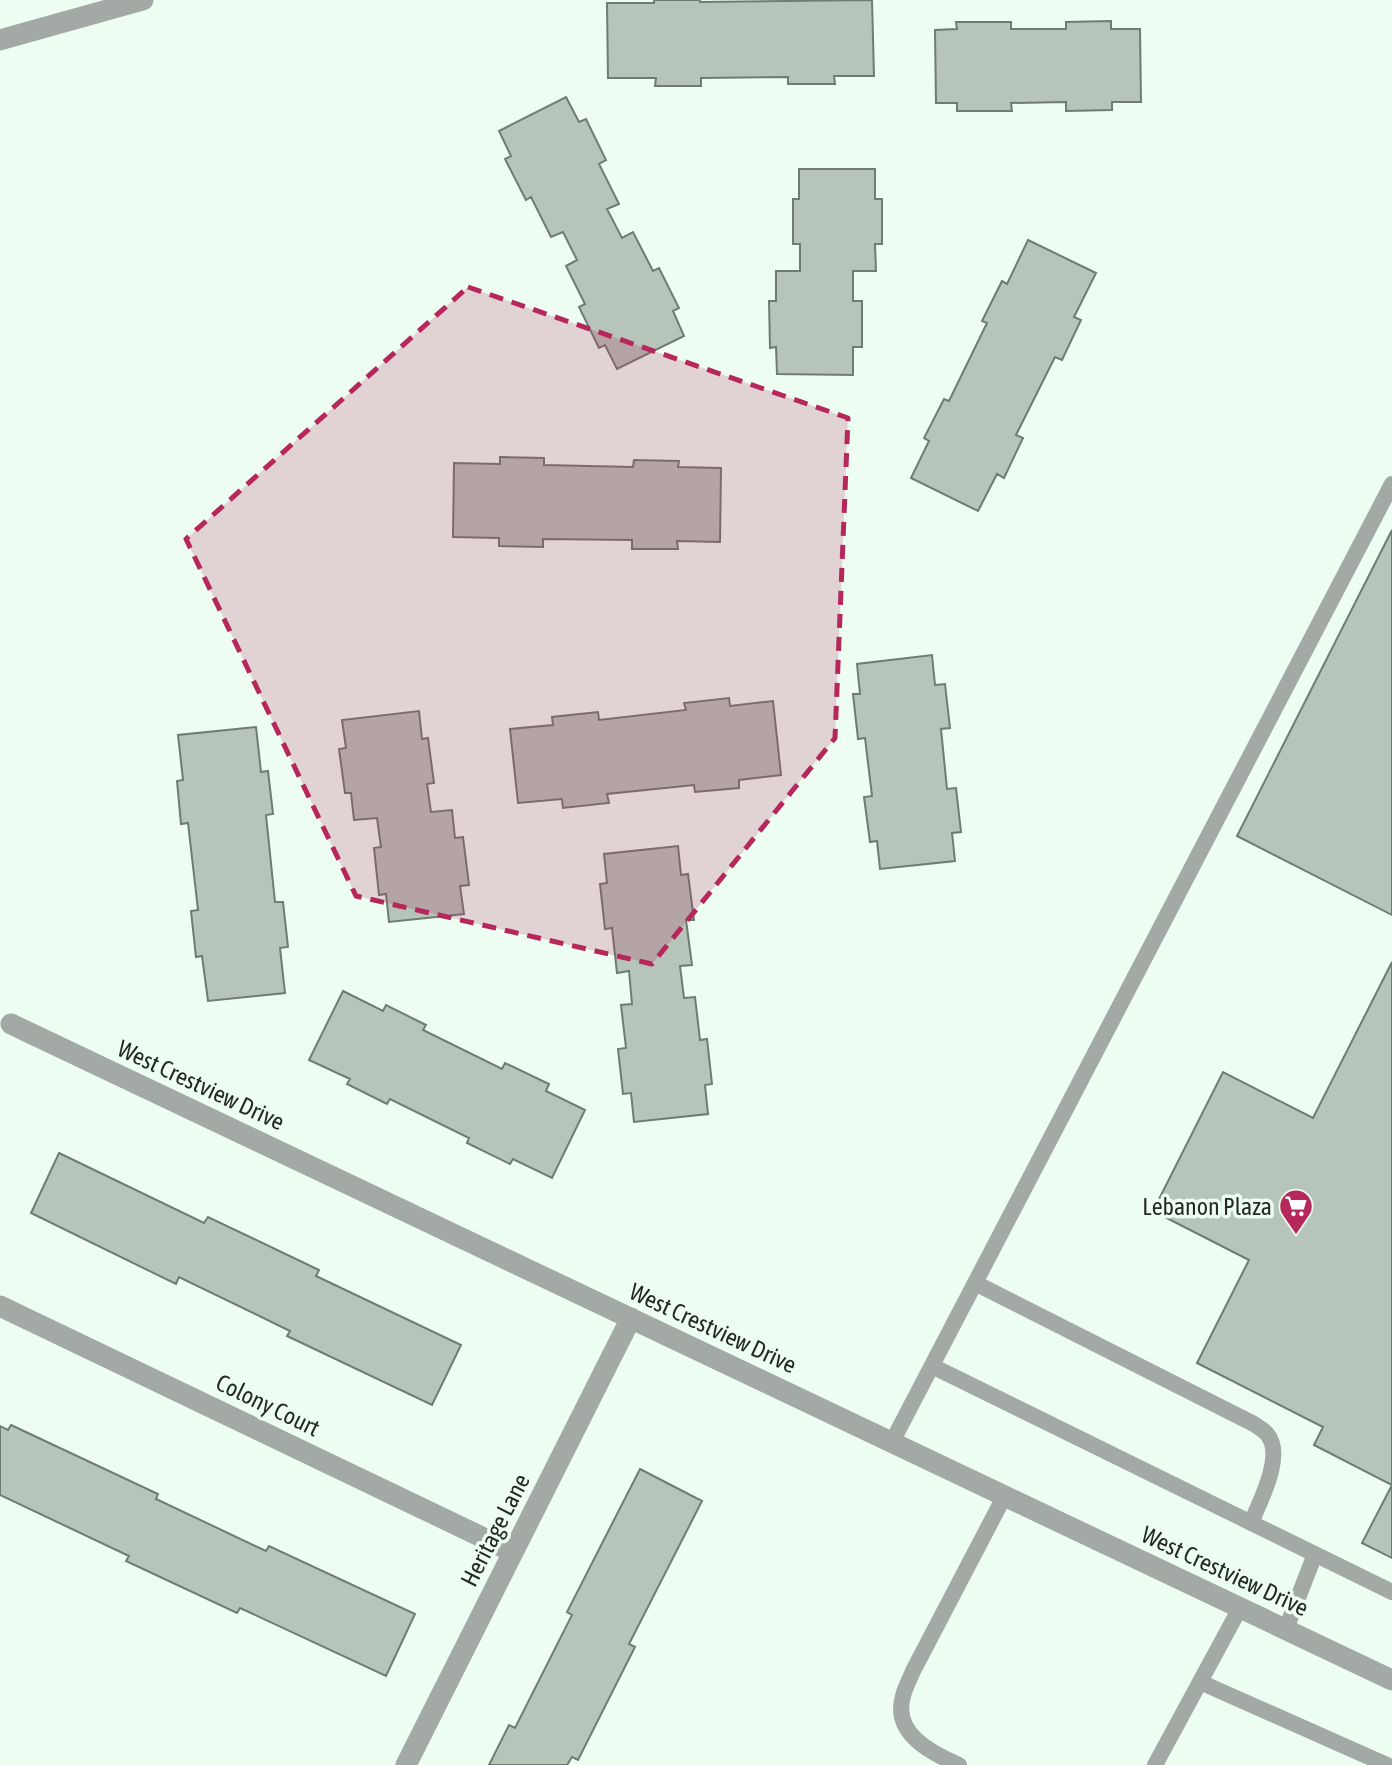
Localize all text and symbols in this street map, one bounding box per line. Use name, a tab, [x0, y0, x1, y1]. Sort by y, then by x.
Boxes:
street label: West Crestview Drive	[113, 1035, 289, 1135]
supermarket icon: Lebanon Plaza	[1277, 1187, 1315, 1236]
place label: Lebanon Plaza	[1142, 1193, 1272, 1220]
street label: West Crestview Drive	[625, 1278, 801, 1378]
street label: Colony Court	[212, 1368, 324, 1442]
street label: Heritage Lane	[455, 1469, 535, 1591]
street label: West Crestview Drive	[1137, 1521, 1313, 1621]

